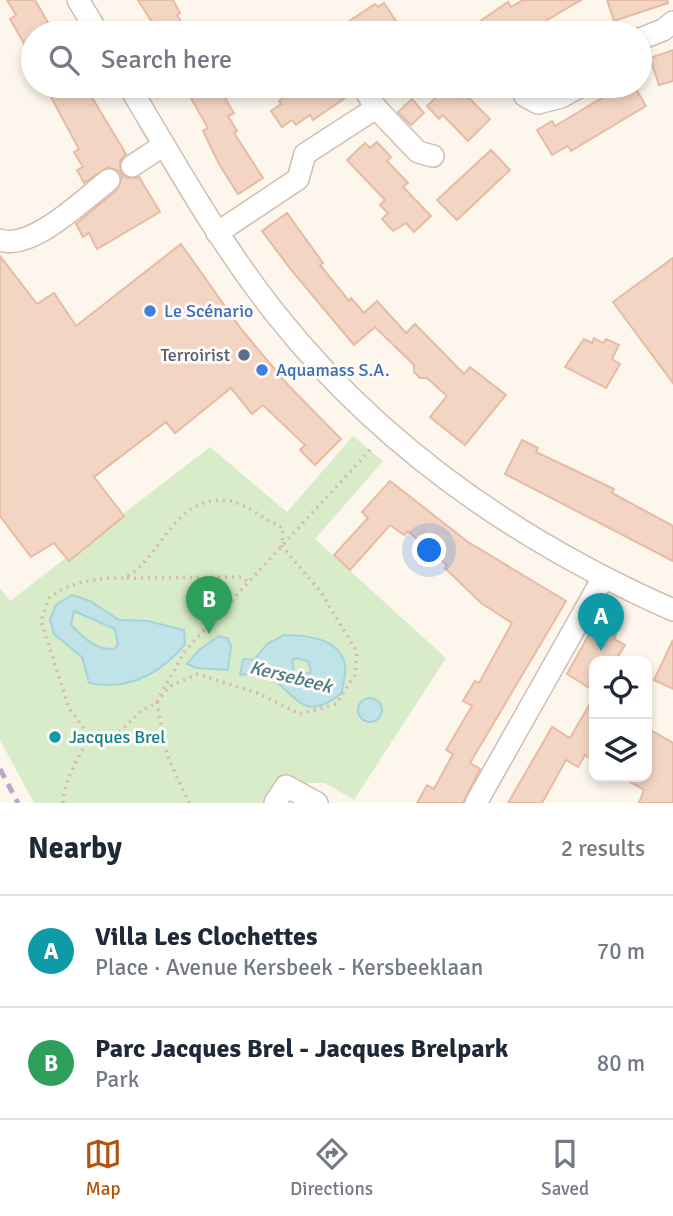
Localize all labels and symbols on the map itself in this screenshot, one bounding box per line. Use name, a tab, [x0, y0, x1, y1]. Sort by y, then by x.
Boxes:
place label: Le Scénario	[164, 300, 253, 322]
marker: Le Scénario	[142, 303, 158, 319]
place label: Terroirist	[161, 344, 230, 366]
marker: Terroirist	[236, 347, 252, 363]
place label: Aquamass S.A.	[276, 359, 390, 381]
marker: Aquamass S.A.	[254, 362, 270, 378]
your location	[412, 533, 446, 567]
pin: B	[186, 576, 232, 634]
pin: A	[578, 593, 624, 651]
water label: Kersebeek	[247, 655, 336, 699]
place label: Jacques Brel	[69, 726, 166, 748]
marker: Jacques Brel	[47, 729, 63, 745]

